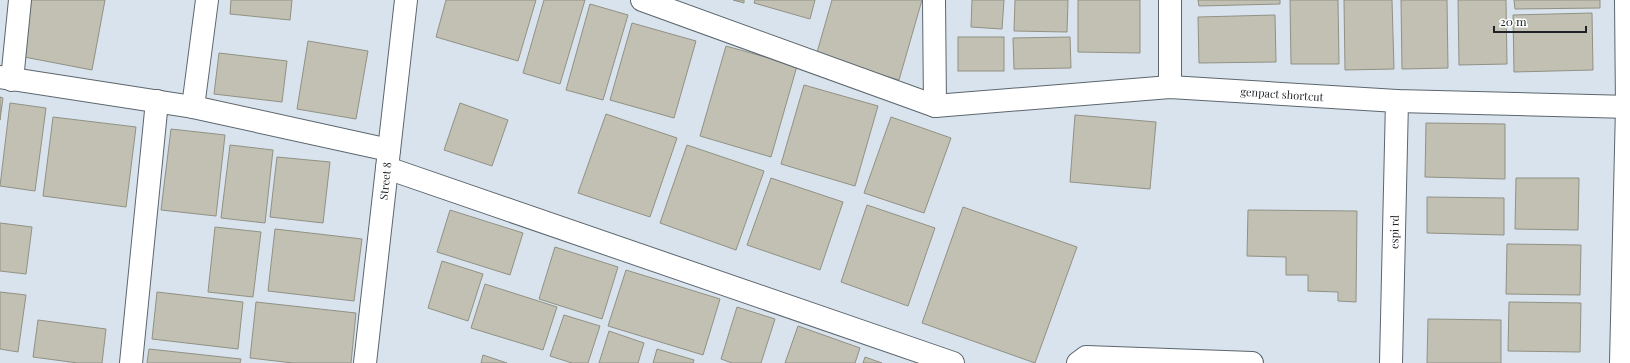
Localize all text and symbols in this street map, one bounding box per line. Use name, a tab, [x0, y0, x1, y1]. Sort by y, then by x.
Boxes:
scale bar	[1494, 8, 1586, 34]
text: 20 m	[1500, 13, 1527, 29]
street label: genpact shortcut	[1240, 84, 1324, 104]
street label: Street 8	[376, 161, 394, 201]
street label: espi rd	[1386, 214, 1402, 249]

